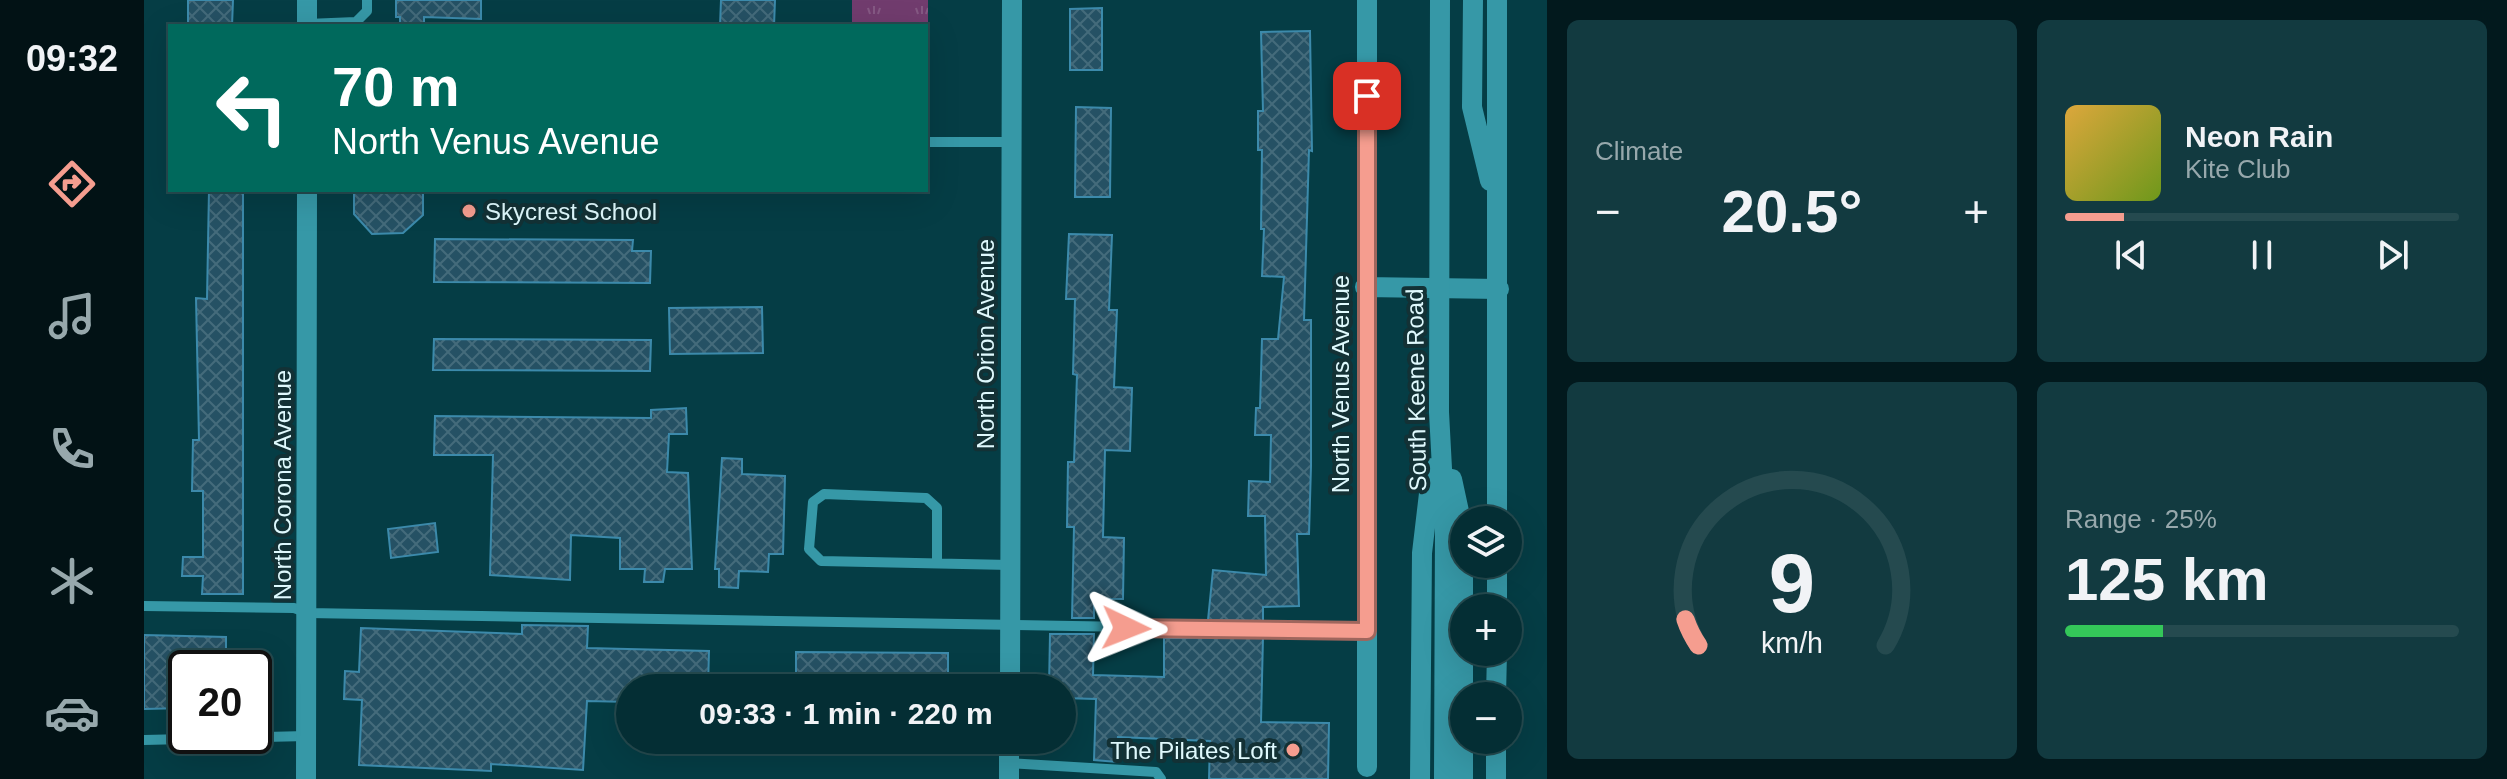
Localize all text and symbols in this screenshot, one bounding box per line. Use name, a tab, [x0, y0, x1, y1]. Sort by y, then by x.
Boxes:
text: 09:32	[26, 38, 118, 79]
text: 70 m	[332, 55, 460, 118]
icon: left	[200, 56, 304, 160]
pin	[1333, 62, 1401, 130]
icon: arrive	[1345, 74, 1389, 118]
text: Neon Rain	[2185, 120, 2333, 153]
text: North Venus Avenue	[332, 121, 660, 162]
text: Climate	[1595, 136, 1683, 166]
text: Kite Club	[2185, 154, 2291, 184]
icon: directions	[44, 156, 100, 212]
text: 20.5°	[1722, 178, 1862, 245]
text: −	[1595, 187, 1621, 236]
text: +	[1963, 187, 1989, 236]
place label: Skycrest School	[485, 198, 657, 225]
marker: Skycrest School	[460, 202, 478, 220]
icon: previous	[2109, 233, 2153, 277]
icon: pause	[2240, 233, 2284, 277]
icon: next	[2371, 233, 2415, 277]
street label: North Orion Avenue	[972, 239, 999, 449]
street label: North Venus Avenue	[1327, 275, 1354, 493]
icon: music	[44, 288, 100, 344]
street label: South Keene Road	[1401, 288, 1431, 492]
street label: North Corona Avenue	[269, 370, 296, 600]
icon: phone	[44, 421, 100, 477]
text: Range · 25%	[2065, 504, 2217, 534]
map controls	[1450, 506, 1522, 754]
button: layers	[1450, 506, 1522, 578]
text: 9	[1769, 537, 1815, 630]
text: 125 km	[2065, 546, 2269, 613]
icon: climate	[44, 553, 100, 609]
position arrow	[1084, 586, 1168, 670]
button: +	[1450, 594, 1522, 666]
text: km/h	[1761, 627, 1823, 659]
speed limit sign: 20	[168, 650, 272, 754]
button: −	[1450, 682, 1522, 754]
icon: car	[44, 685, 100, 741]
text: 09:33 · 1 min · 220 m	[699, 697, 993, 730]
place label: The Pilates Loft	[1110, 737, 1277, 764]
marker: The Pilates Loft	[1284, 741, 1302, 759]

